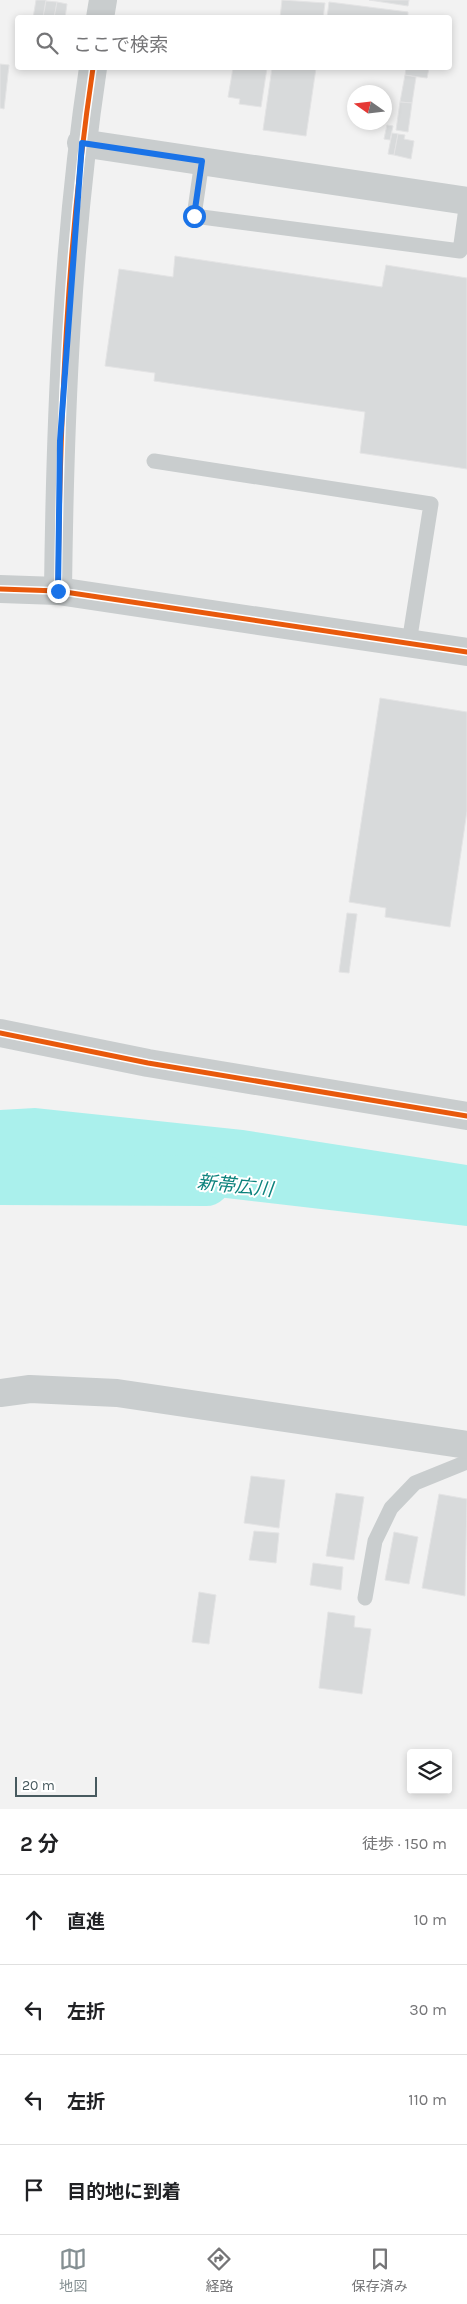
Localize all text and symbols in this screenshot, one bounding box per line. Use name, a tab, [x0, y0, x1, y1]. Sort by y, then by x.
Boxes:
search box	[15, 15, 452, 70]
icon: search	[33, 29, 61, 57]
text: ここで検索	[73, 34, 168, 56]
north arrow	[347, 85, 392, 130]
route start	[183, 205, 206, 228]
route end	[47, 580, 70, 603]
water label: 新帯広川	[196, 1171, 276, 1201]
map controls	[407, 1749, 452, 1794]
button: layers	[407, 1749, 452, 1794]
scale bar	[15, 1774, 98, 1797]
text: 20 m	[22, 1777, 55, 1794]
text: 2 分	[20, 1832, 59, 1856]
text: 徒歩 · 150 m	[362, 1834, 447, 1853]
icon: ahead	[20, 1906, 48, 1934]
text: 10 m	[413, 1910, 447, 1929]
text: 直進	[67, 1911, 105, 1933]
icon: left	[20, 1996, 48, 2024]
text: 30 m	[409, 2000, 447, 2019]
text: 左折	[67, 2001, 105, 2023]
icon: left	[20, 2086, 48, 2114]
text: 110 m	[408, 2090, 447, 2109]
text: 左折	[67, 2091, 105, 2113]
icon: arrive	[20, 2176, 48, 2204]
text: 目的地に到着	[67, 2181, 181, 2203]
tab: 地図	[59, 2245, 87, 2295]
tab: 経路	[205, 2245, 233, 2295]
tab: 保存済み	[352, 2245, 408, 2295]

